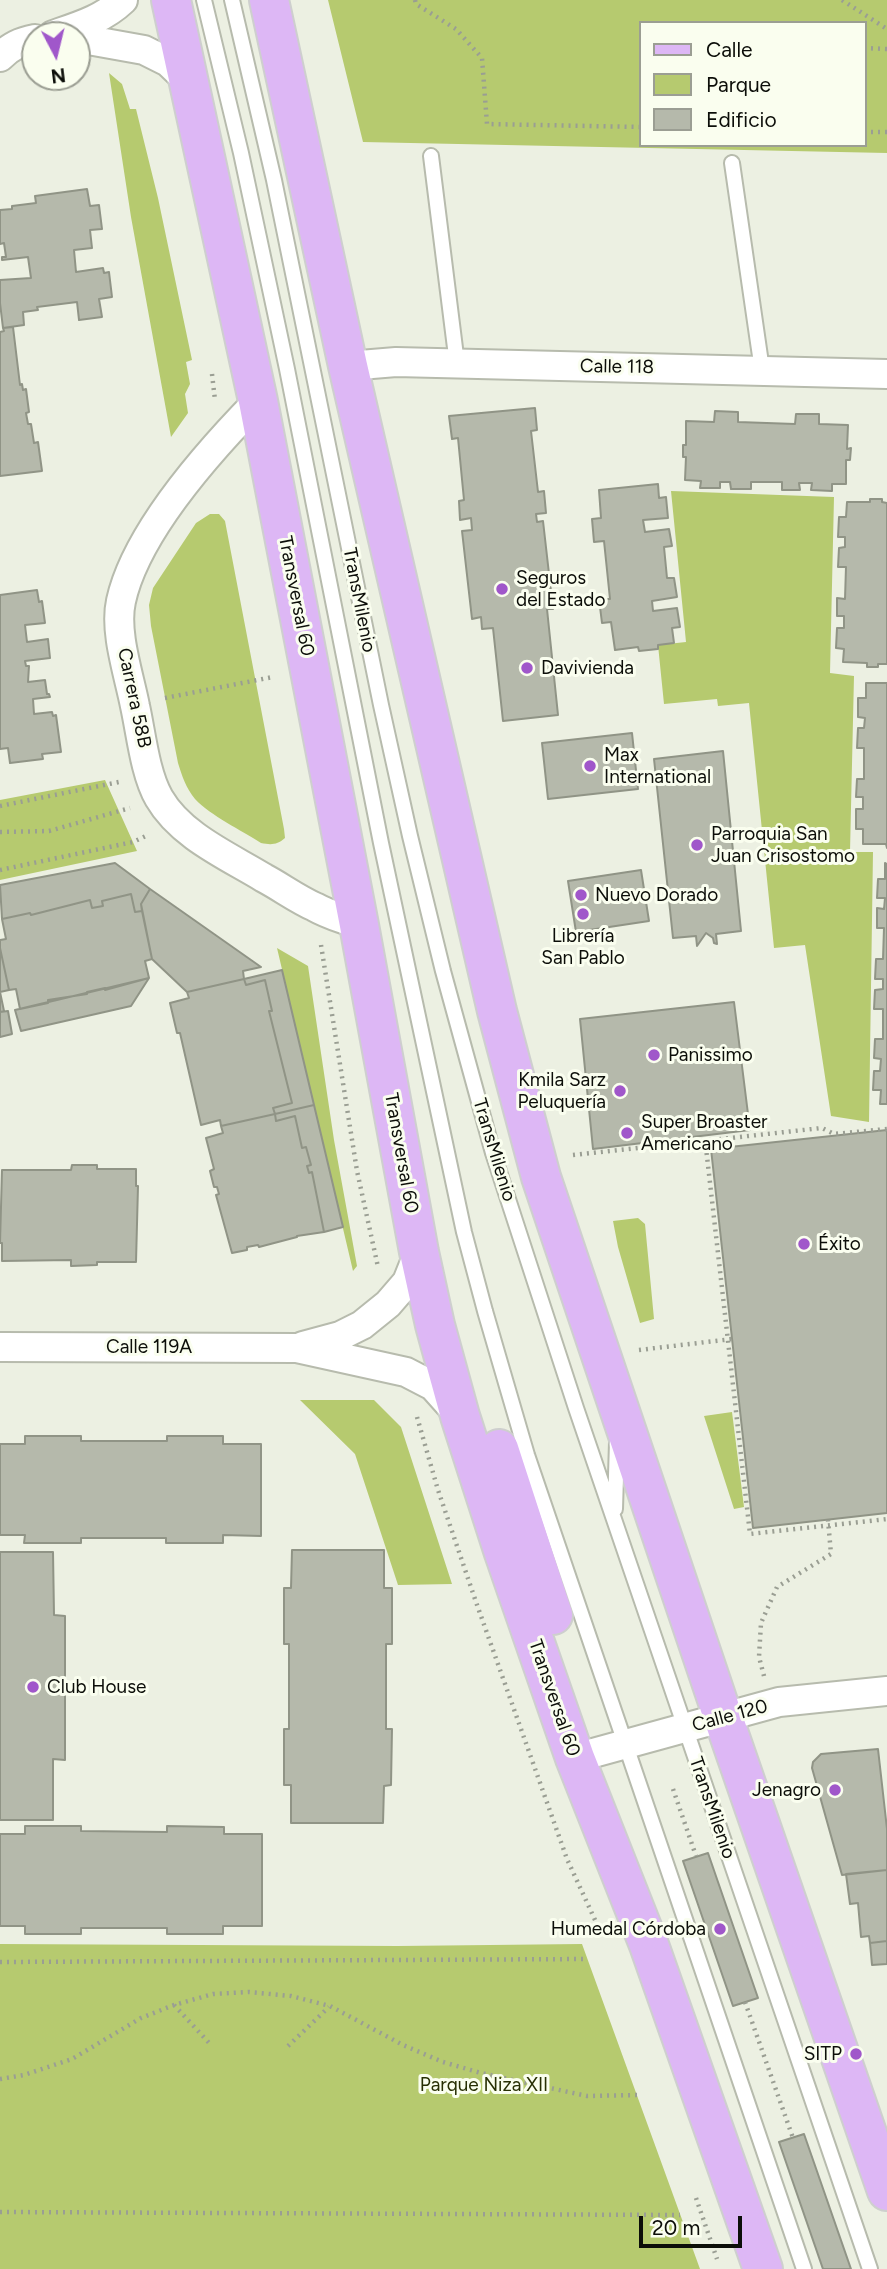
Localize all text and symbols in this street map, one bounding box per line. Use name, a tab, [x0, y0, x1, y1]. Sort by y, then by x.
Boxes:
north arrow	[21, 21, 91, 91]
legend	[638, 21, 866, 147]
text: Calle	[706, 37, 753, 62]
text: N	[50, 63, 67, 88]
text: Parque	[706, 72, 771, 97]
text: Edificio	[706, 107, 777, 132]
street label: Calle 118	[580, 355, 654, 379]
street label: Transversal 60	[273, 534, 319, 658]
street label: TransMilenio	[338, 546, 380, 654]
place label: Seguros del Estado	[516, 567, 605, 611]
marker: Seguros del Estado	[494, 581, 510, 597]
street label: Carrera 58B	[112, 646, 156, 750]
place label: Davivienda	[541, 657, 634, 679]
marker: Davivienda	[519, 660, 535, 676]
place label: Max International	[604, 744, 711, 788]
marker: Max International	[582, 758, 598, 774]
place label: Parroquia San Juan Crisostomo	[711, 823, 855, 867]
marker: Parroquia San Juan Crisostomo	[689, 837, 705, 853]
place label: Nuevo Dorado	[595, 884, 718, 906]
marker: Nuevo Dorado	[573, 887, 589, 903]
marker: Librería San Pablo	[575, 906, 591, 922]
place label: Librería San Pablo	[541, 925, 625, 969]
place label: Panissimo	[668, 1044, 753, 1066]
marker: Panissimo	[646, 1047, 662, 1063]
place label: Kmila Sarz Peluquería	[518, 1069, 606, 1113]
marker: Kmila Sarz Peluquería	[612, 1083, 628, 1099]
street label: Transversal 60	[379, 1091, 423, 1215]
street label: TransMilenio	[468, 1096, 520, 1204]
place label: Super Broaster Americano	[641, 1111, 768, 1155]
marker: Super Broaster Americano	[619, 1125, 635, 1141]
place label: Éxito	[818, 1233, 861, 1255]
marker: Éxito	[796, 1236, 812, 1252]
street label: Calle 119A	[106, 1336, 192, 1358]
street label: Transversal 60	[523, 1637, 585, 1759]
place label: Club House	[47, 1676, 146, 1698]
marker: Club House	[25, 1679, 41, 1695]
street label: Calle 120	[690, 1695, 770, 1737]
street label: TransMilenio	[684, 1754, 740, 1862]
place label: Jenagro	[752, 1779, 821, 1801]
marker: Jenagro	[827, 1782, 843, 1798]
place label: Humedal Córdoba	[551, 1918, 706, 1940]
marker: Humedal Córdoba	[712, 1921, 728, 1937]
place label: SITP	[804, 2043, 842, 2065]
marker: SITP	[848, 2046, 864, 2062]
park label: Parque Niza XII	[420, 2074, 548, 2096]
scale bar	[642, 2202, 745, 2246]
text: 20 m	[652, 2215, 700, 2240]

